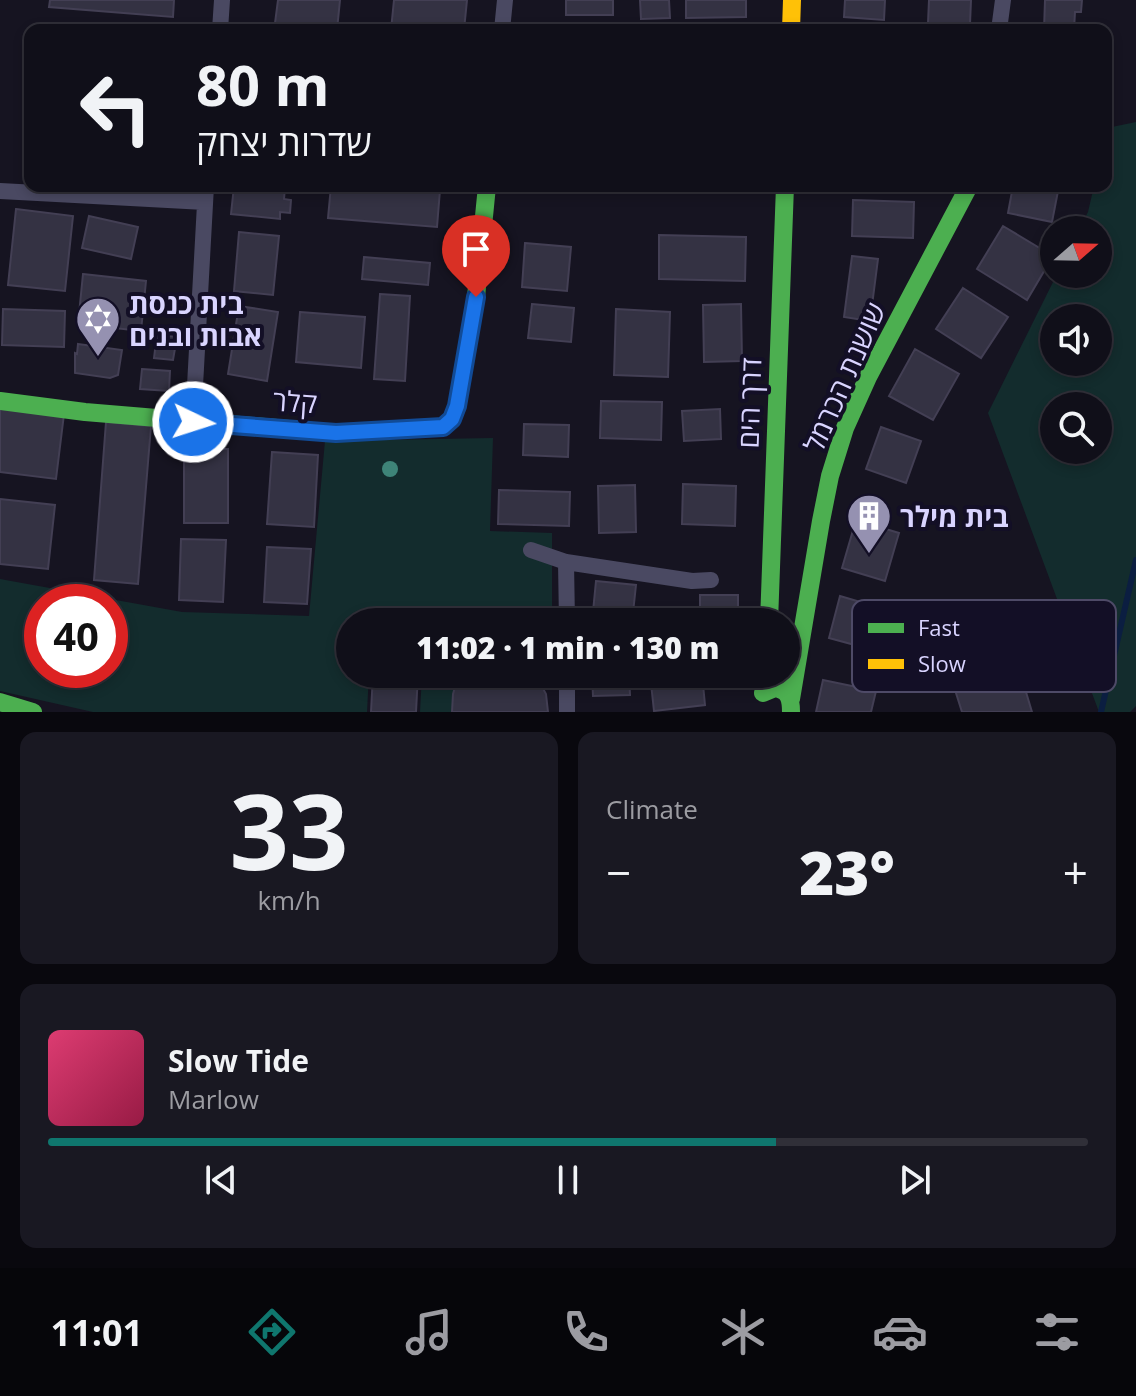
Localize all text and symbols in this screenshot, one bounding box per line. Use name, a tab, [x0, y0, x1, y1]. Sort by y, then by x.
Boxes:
text: 80 m	[196, 46, 330, 122]
icon: left	[64, 56, 168, 160]
text: שדרות יצחק	[196, 118, 372, 167]
pin	[442, 215, 510, 297]
north arrow	[1040, 216, 1112, 288]
map controls	[1040, 216, 1112, 464]
icon: arrive	[454, 227, 498, 271]
place label: בית כנסת אבות ובנים	[129, 284, 262, 354]
synagogue icon: בית כנסת אבות ובנים	[74, 295, 122, 358]
street label: שושנת הכרמל	[794, 296, 894, 458]
button: sound	[1040, 304, 1112, 376]
street label: דרך הים	[728, 357, 770, 449]
position arrow	[151, 380, 235, 464]
street label: קלר	[272, 381, 318, 421]
button: search	[1040, 392, 1112, 464]
building icon: בית מילר	[845, 492, 893, 555]
place label: בית מילר	[900, 497, 1009, 535]
speed limit sign: 40	[24, 584, 128, 688]
legend	[852, 600, 1116, 692]
text: Fast	[918, 612, 960, 642]
text: 11:02 · 1 min · 130 m	[416, 627, 720, 668]
text: Slow	[918, 648, 966, 678]
text: 33	[230, 759, 348, 900]
text: Climate	[606, 791, 698, 827]
text: 23°	[799, 831, 895, 913]
text: −	[606, 842, 631, 902]
text: +	[1063, 842, 1088, 902]
text: km/h	[257, 882, 321, 918]
text: Slow Tide	[168, 1040, 309, 1081]
text: Marlow	[168, 1081, 259, 1117]
icon: previous	[199, 1158, 243, 1202]
icon: pause	[546, 1158, 590, 1202]
icon: next	[893, 1158, 937, 1202]
icon: directions	[244, 1304, 300, 1360]
icon: music	[401, 1304, 457, 1360]
icon: phone	[558, 1304, 614, 1360]
icon: climate	[715, 1304, 771, 1360]
icon: car	[872, 1304, 928, 1360]
icon: filters	[1029, 1304, 1085, 1360]
text: 11:01	[51, 1308, 143, 1357]

